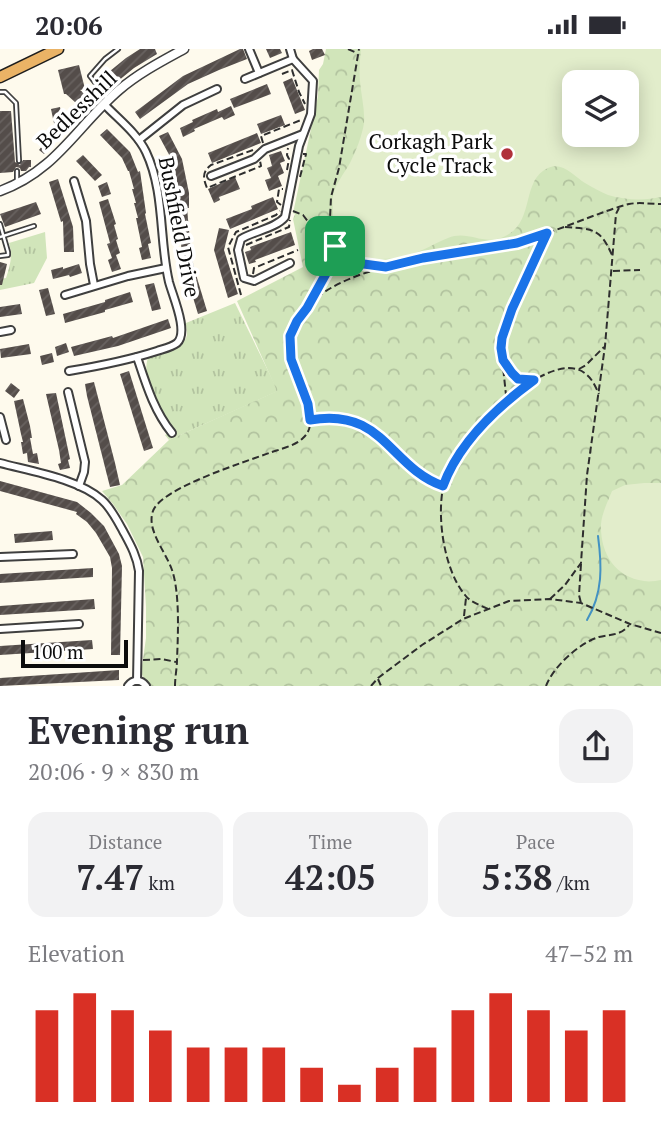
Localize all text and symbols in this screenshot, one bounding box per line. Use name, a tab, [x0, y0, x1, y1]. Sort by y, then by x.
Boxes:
text: 20:06	[35, 8, 103, 42]
street label: Bedlesshill	[30, 64, 123, 155]
map controls	[562, 70, 639, 147]
button: layers	[562, 70, 639, 147]
place label: Corkagh Park Cycle Track	[368, 127, 493, 179]
marker: Corkagh Park Cycle Track	[499, 146, 515, 162]
street label: Bushfield Drive	[153, 154, 207, 300]
pin	[305, 216, 365, 276]
icon: arrive	[316, 227, 354, 265]
scale bar	[21, 637, 128, 669]
text: 100 m	[32, 639, 83, 664]
text: Evening run	[28, 705, 249, 755]
button: share	[559, 709, 633, 783]
text: 20:06 · 9 × 830 m	[28, 756, 199, 787]
text: Distance	[89, 829, 162, 854]
text: Time	[309, 829, 352, 854]
text: Pace	[516, 829, 555, 854]
text: 7.47	[76, 854, 144, 900]
text: 42:05	[285, 854, 376, 900]
text: 5:38	[481, 854, 552, 900]
text: km	[144, 870, 175, 895]
text: /km	[552, 870, 590, 895]
text: Elevation	[28, 938, 125, 969]
text: 47–52 m	[545, 938, 633, 969]

